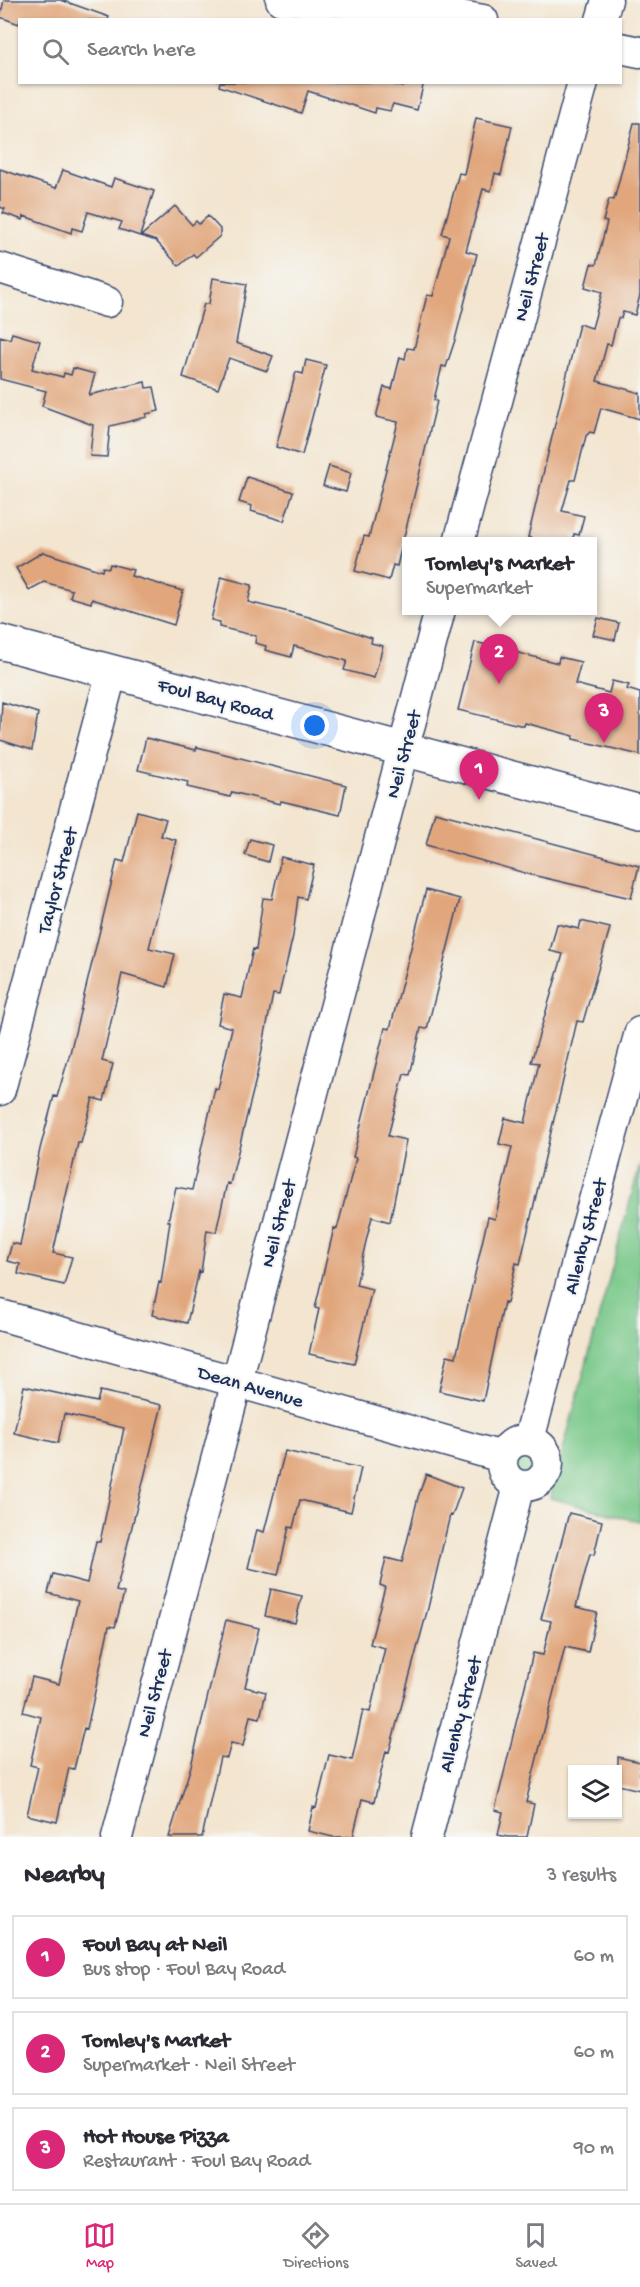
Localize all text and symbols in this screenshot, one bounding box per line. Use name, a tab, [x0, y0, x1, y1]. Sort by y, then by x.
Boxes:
search box	[18, 18, 622, 84]
icon: search	[39, 35, 72, 68]
text: Search here	[87, 38, 195, 64]
street label: Neil Street	[511, 230, 557, 324]
popup	[402, 537, 597, 615]
text: Tomley's Market	[426, 552, 573, 578]
text: Supermarket	[426, 578, 532, 601]
pin: 2	[480, 634, 518, 684]
street label: Foul Bay Road	[154, 675, 278, 728]
pin: 3	[584, 694, 624, 743]
street label: Neil Street	[383, 707, 429, 801]
your location	[300, 711, 329, 740]
pin: 1	[460, 750, 498, 800]
street label: Taylor Street	[34, 824, 85, 937]
street label: Allenby Street	[561, 1175, 614, 1297]
street label: Neil Street	[258, 1176, 304, 1270]
street label: Dean Avenue	[193, 1362, 306, 1415]
street label: Neil Street	[134, 1646, 180, 1740]
street label: Allenby Street	[436, 1653, 489, 1775]
map controls	[568, 1765, 622, 1819]
button: layers	[568, 1765, 622, 1819]
text: Nearby	[24, 1861, 105, 1892]
text: 3 results	[547, 1865, 616, 1888]
text: Foul Bay at Neil	[83, 1933, 227, 1959]
text: 1	[41, 1946, 50, 1969]
text: 60 m	[574, 1946, 614, 1969]
text: Bus stop · Foul Bay Road	[83, 1959, 285, 1982]
text: Tomley's Market	[83, 2029, 230, 2055]
text: 2	[41, 2042, 50, 2065]
text: 60 m	[574, 2042, 614, 2065]
text: Supermarket · Neil Street	[83, 2055, 295, 2078]
text: Hot House Pizza	[83, 2125, 229, 2151]
text: 3	[40, 2138, 51, 2161]
text: 90 m	[574, 2138, 614, 2161]
text: Restaurant · Foul Bay Road	[83, 2151, 310, 2174]
tab: Map	[83, 2219, 116, 2274]
tab: Directions	[283, 2219, 349, 2274]
tab: Saved	[515, 2219, 556, 2274]

